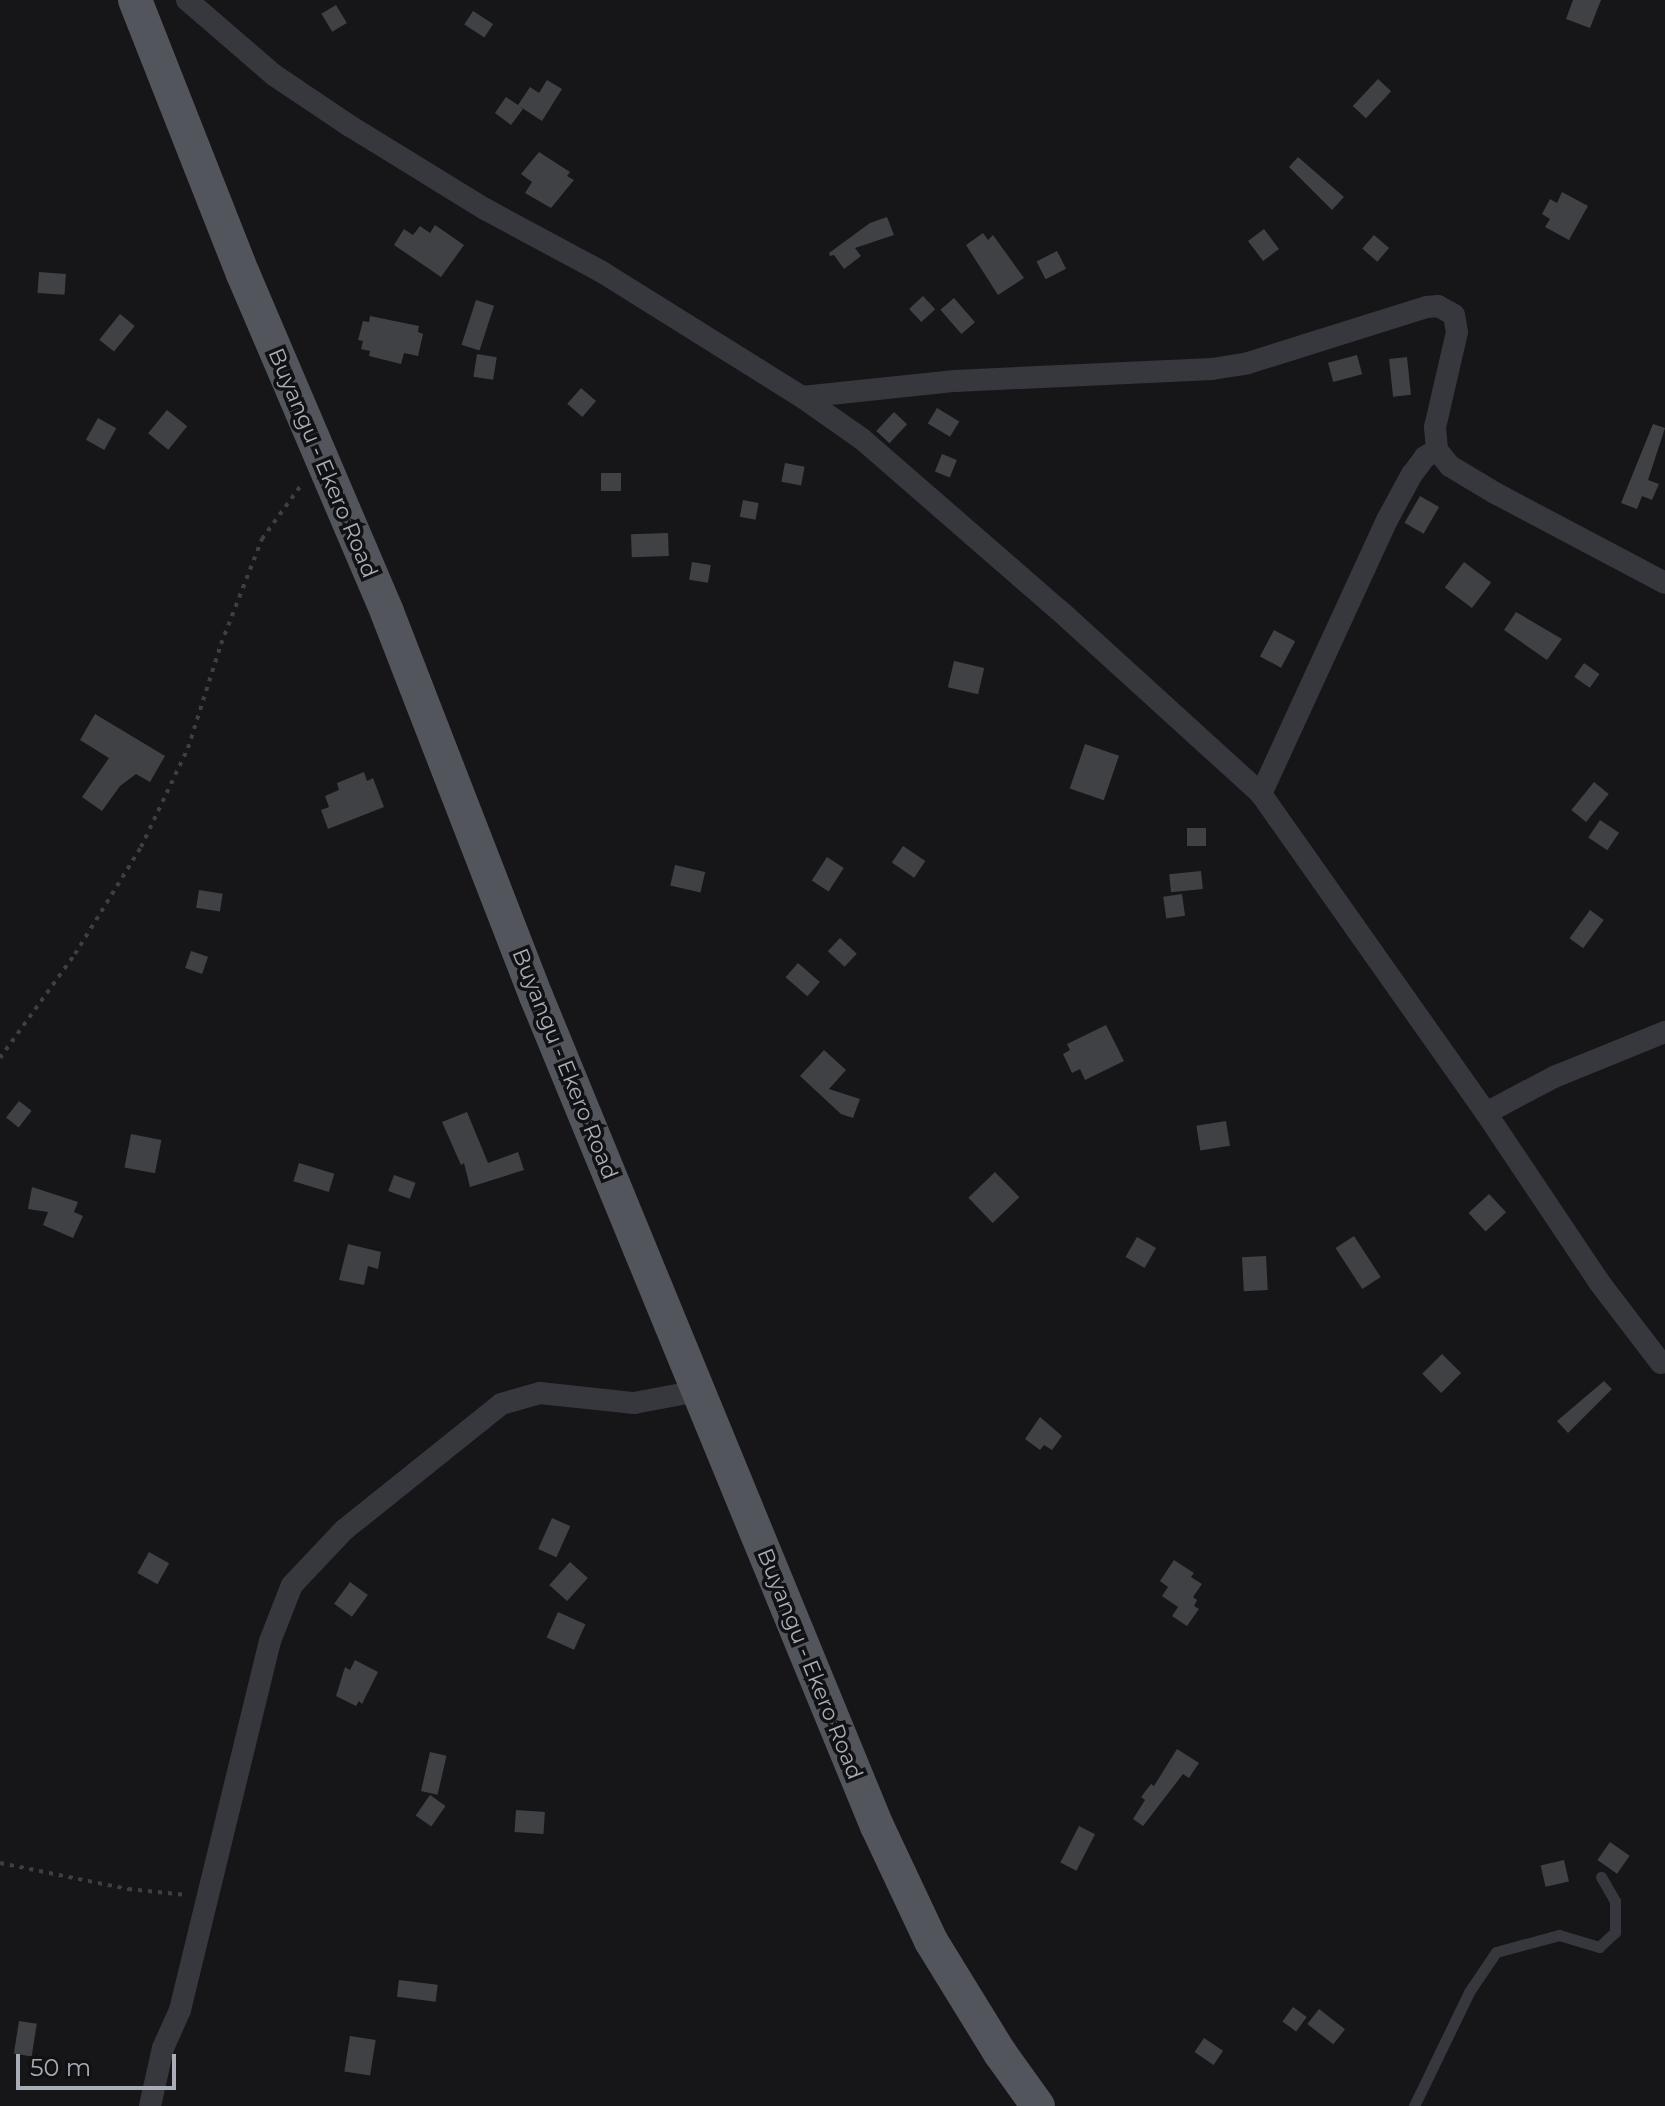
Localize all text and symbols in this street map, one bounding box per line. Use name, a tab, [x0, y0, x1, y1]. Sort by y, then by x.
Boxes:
street label: Buyangu - Ekero Road	[263, 344, 383, 582]
street label: Buyangu - Ekero Road	[507, 945, 623, 1183]
street label: Buyangu - Ekero Road	[752, 1545, 868, 1783]
scale bar	[20, 2038, 180, 2088]
text: 50 m	[30, 2053, 91, 2082]

